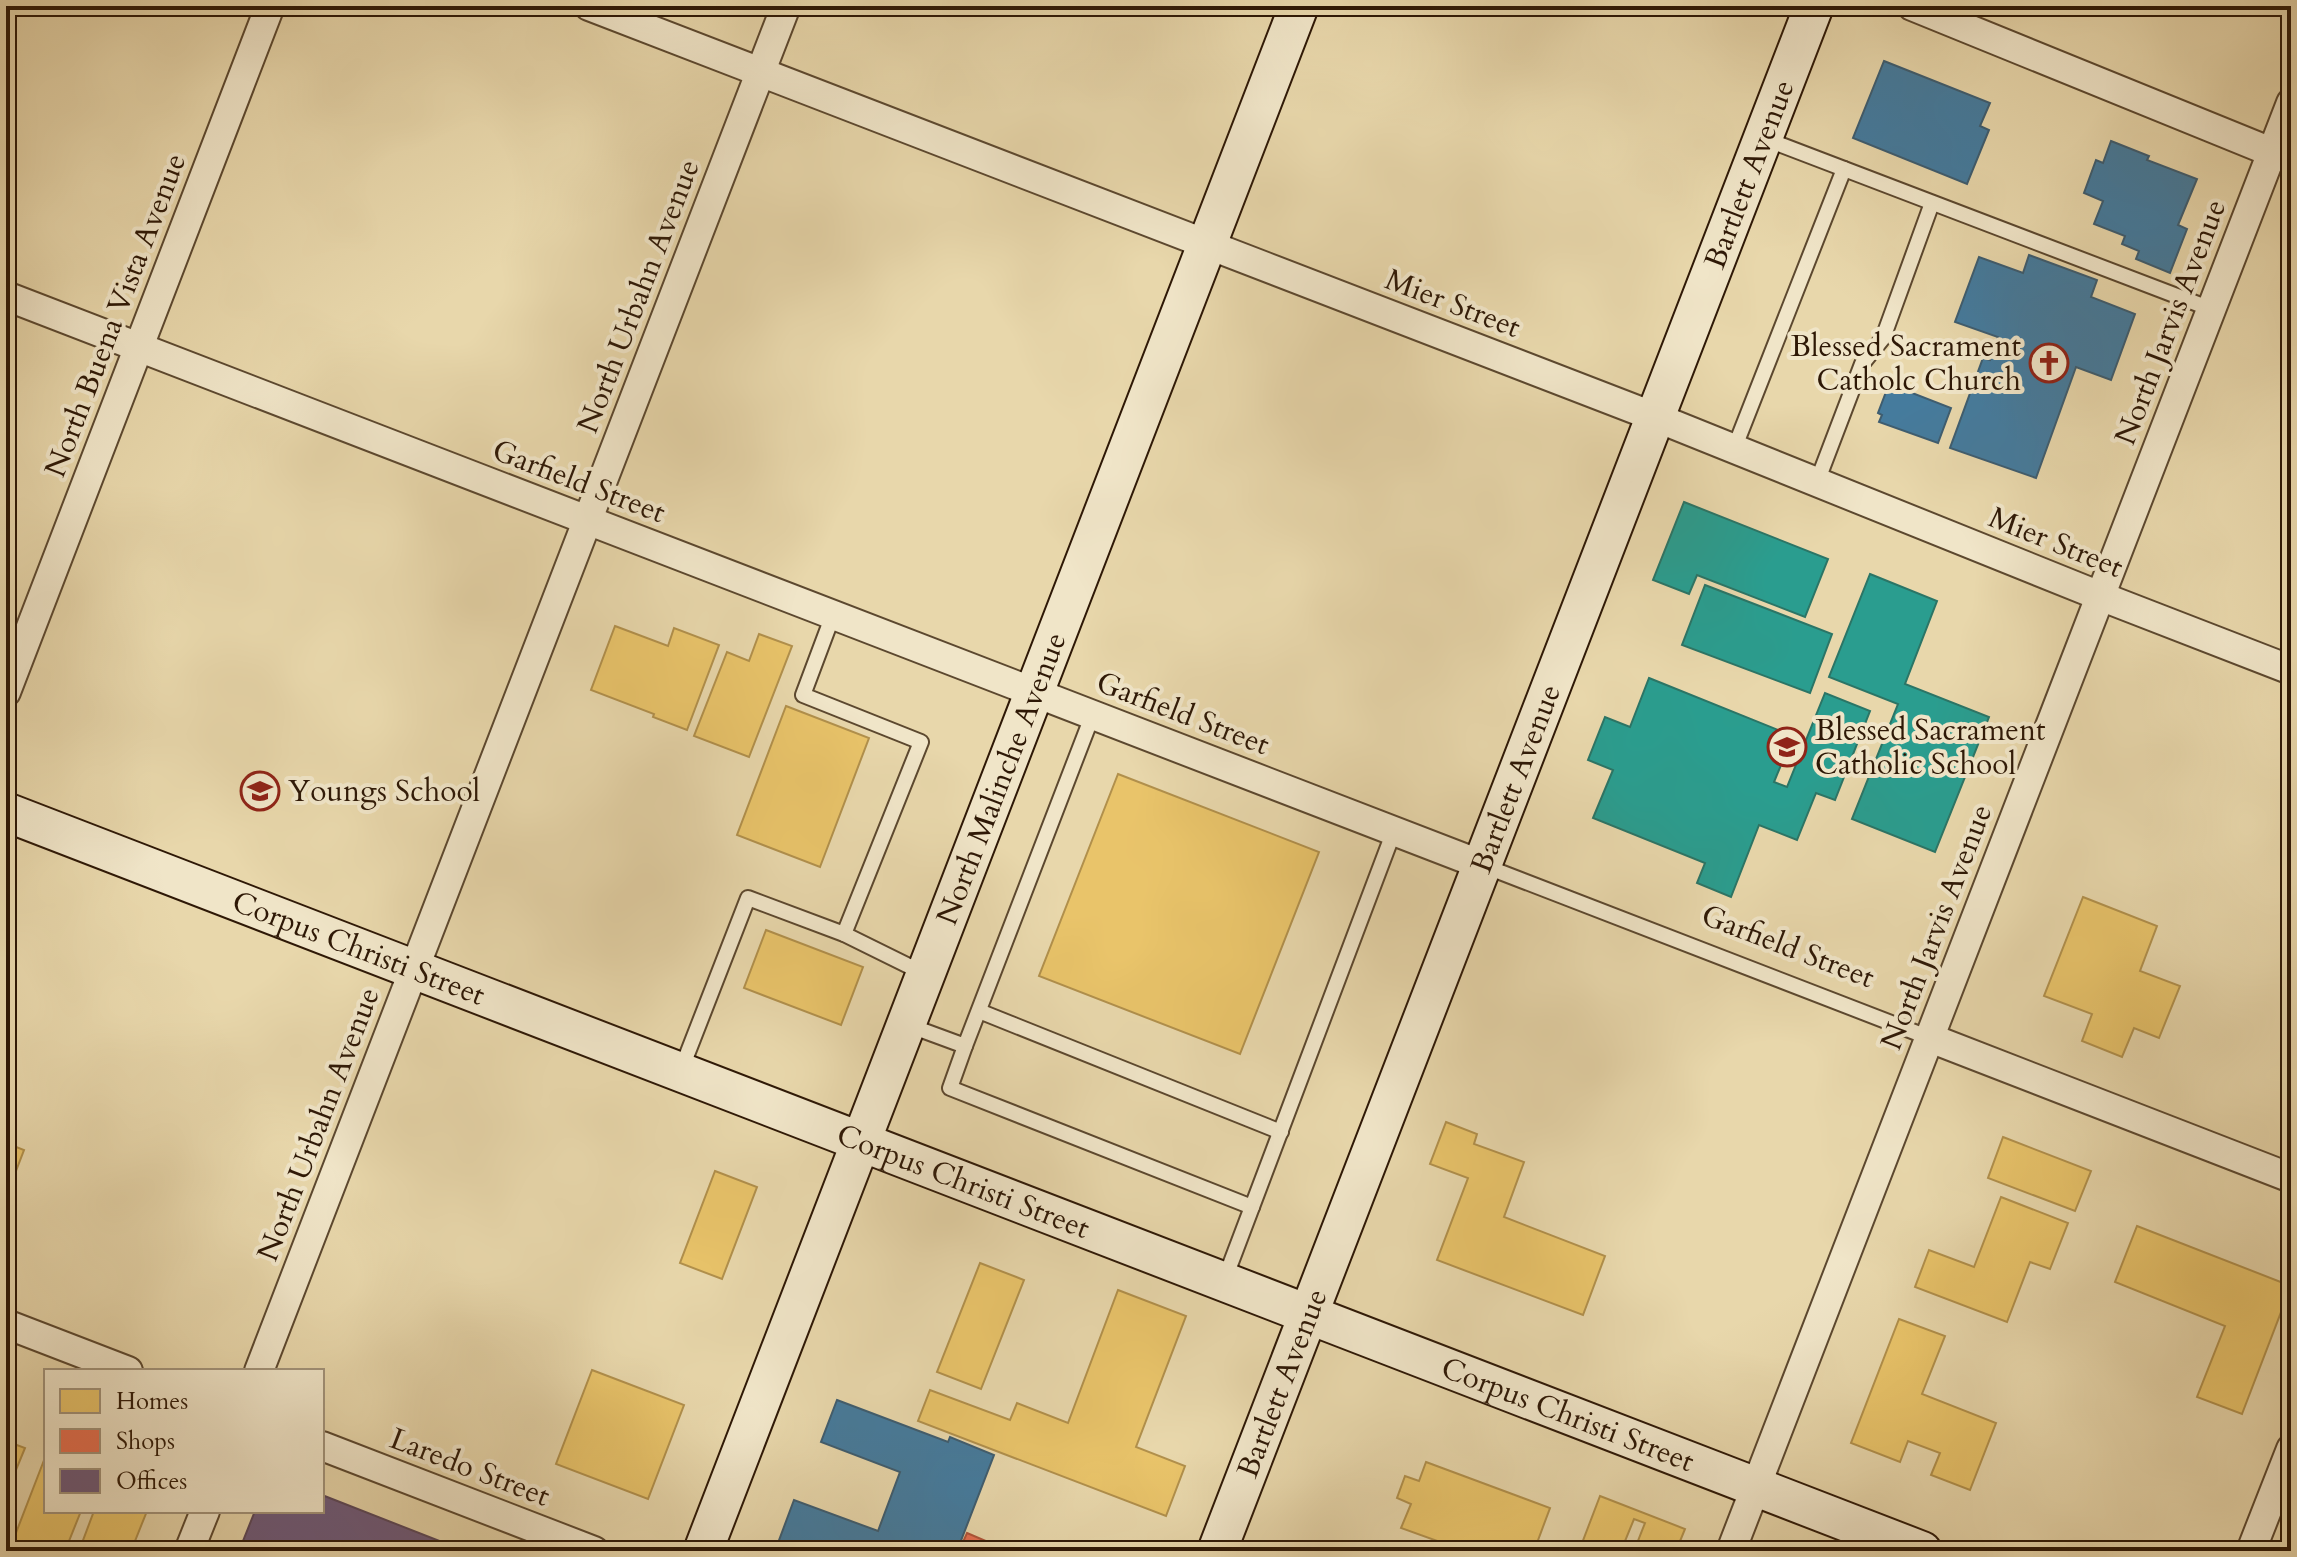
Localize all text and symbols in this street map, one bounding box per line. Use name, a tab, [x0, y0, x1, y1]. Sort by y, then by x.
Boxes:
street label: Bartlett Avenue	[1694, 74, 1805, 275]
street label: North Buena Vista Avenue	[35, 147, 196, 483]
street label: North Urbahn Avenue	[567, 153, 710, 439]
street label: North Jarvis Avenue	[2105, 194, 2236, 451]
street label: Mier Street	[1379, 259, 1527, 348]
place label: Blessed Sacrament Catholc Church	[1791, 326, 2022, 401]
church icon: Blessed Sacrament Catholc Church	[2028, 342, 2070, 384]
street label: Garfield Street	[487, 430, 672, 533]
street label: Mier Street	[1983, 497, 2130, 588]
street label: North Malinche Avenue	[927, 627, 1076, 931]
street label: Garfield Street	[1091, 662, 1276, 765]
street label: Bartlett Avenue	[1461, 678, 1571, 879]
place label: Blessed Sacrament Catholic School	[1815, 710, 2046, 785]
school or university icon: Blessed Sacrament Catholic School	[1766, 726, 1808, 768]
school or university icon: Youngs School	[239, 770, 281, 812]
place label: Youngs School	[288, 771, 481, 812]
street label: North Jarvis Avenue	[1871, 799, 2002, 1056]
street label: Corpus Christi Street	[226, 881, 491, 1016]
street label: Garfield Street	[1696, 895, 1881, 998]
street label: North Urbahn Avenue	[247, 981, 390, 1267]
street label: Corpus Christi Street	[831, 1114, 1096, 1249]
street label: Bartlett Avenue	[1227, 1283, 1337, 1484]
street label: Corpus Christi Street	[1435, 1348, 1700, 1482]
legend	[44, 1369, 324, 1513]
text: Homes	[116, 1385, 188, 1418]
street label: Laredo Street	[384, 1418, 556, 1517]
text: Shops	[116, 1425, 175, 1458]
text: Offices	[116, 1465, 187, 1498]

